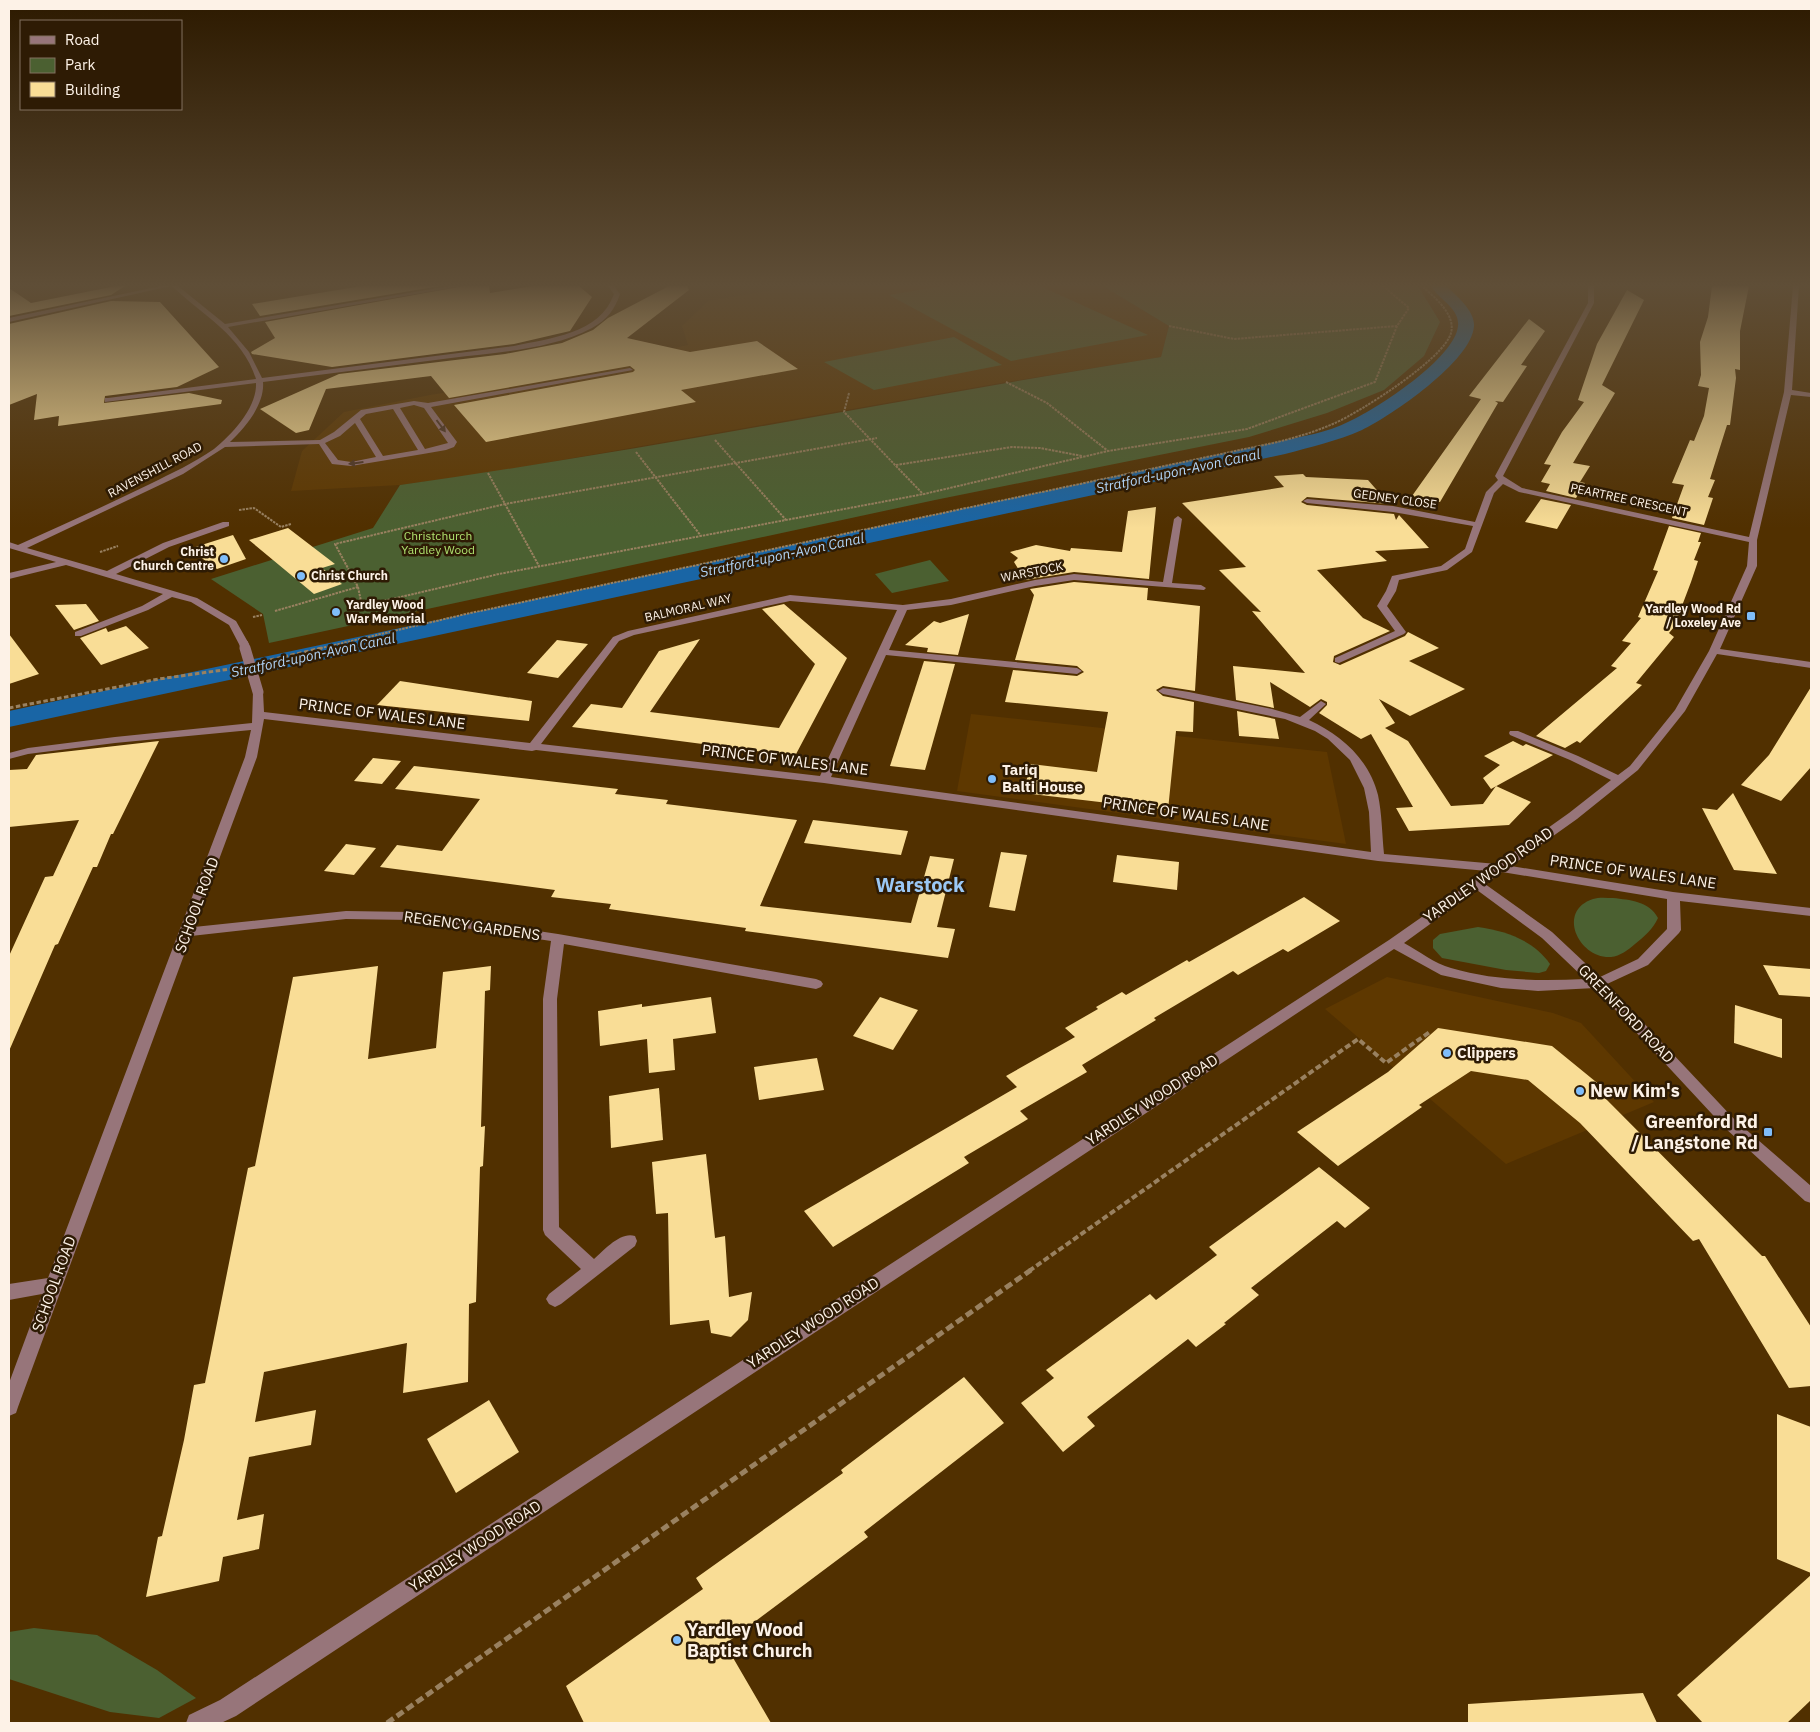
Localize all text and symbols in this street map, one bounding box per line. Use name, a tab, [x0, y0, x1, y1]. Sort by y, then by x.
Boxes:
legend	[20, 20, 182, 110]
text: Road	[65, 30, 100, 49]
text: Park	[65, 55, 95, 74]
text: Building	[65, 80, 120, 99]
one-way arrow	[436, 419, 446, 433]
street label: RAVENSHILL ROAD	[105, 438, 204, 501]
water label: Stratford-upon-Avon Canal	[1094, 445, 1262, 497]
one-way arrow	[347, 459, 363, 467]
street label: PEARTREE CRESCENT	[1569, 480, 1689, 519]
street label: GEDNEY CLOSE	[1352, 485, 1438, 512]
park label: Christchurch Yardley Wood	[401, 528, 475, 557]
water label: Stratford-upon-Avon Canal	[698, 529, 866, 581]
place label: Christ Church Centre	[133, 544, 214, 573]
marker: Christ Church Centre	[218, 553, 230, 565]
street label: WARSTOCK	[1000, 558, 1065, 585]
place label: Christ Church	[311, 568, 388, 583]
marker: Christ Church	[295, 570, 307, 582]
street label: BALMORAL WAY	[643, 590, 733, 625]
place label: Yardley Wood War Memorial	[346, 597, 425, 626]
place label: Yardley Wood Rd / Loxeley Ave	[1645, 601, 1741, 630]
marker: Yardley Wood War Memorial	[330, 606, 342, 618]
marker: Yardley Wood Rd / Loxeley Ave	[1745, 610, 1757, 622]
water label: Stratford-upon-Avon Canal	[229, 629, 397, 681]
street label: PRINCE OF WALES LANE	[298, 694, 466, 733]
street label: PRINCE OF WALES LANE	[701, 740, 869, 779]
place label: Tariq Balti House	[1002, 760, 1083, 796]
marker: Tariq Balti House	[986, 773, 998, 785]
street label: PRINCE OF WALES LANE	[1102, 792, 1270, 835]
street label: YARDLEY WOOD ROAD	[1419, 823, 1556, 926]
street label: PRINCE OF WALES LANE	[1549, 850, 1717, 893]
street label: SCHOOL ROAD	[170, 854, 223, 955]
district label: Warstock	[876, 871, 965, 898]
street label: REGENCY GARDENS	[403, 907, 542, 944]
street label: GREENFORD ROAD	[1575, 960, 1678, 1067]
place label: Clippers	[1457, 1043, 1516, 1062]
marker: Clippers	[1441, 1047, 1453, 1059]
street label: YARDLEY WOOD ROAD	[1082, 1050, 1221, 1149]
place label: New Kim's	[1590, 1079, 1680, 1102]
marker: New Kim's	[1574, 1085, 1586, 1097]
place label: Greenford Rd / Langstone Rd	[1631, 1110, 1758, 1154]
marker: Greenford Rd / Langstone Rd	[1762, 1126, 1774, 1138]
street label: SCHOOL ROAD	[27, 1233, 80, 1334]
street label: YARDLEY WOOD ROAD	[743, 1273, 882, 1372]
street label: YARDLEY WOOD ROAD	[405, 1496, 544, 1595]
place label: Yardley Wood Baptist Church	[687, 1618, 813, 1662]
marker: Yardley Wood Baptist Church	[671, 1634, 683, 1646]

